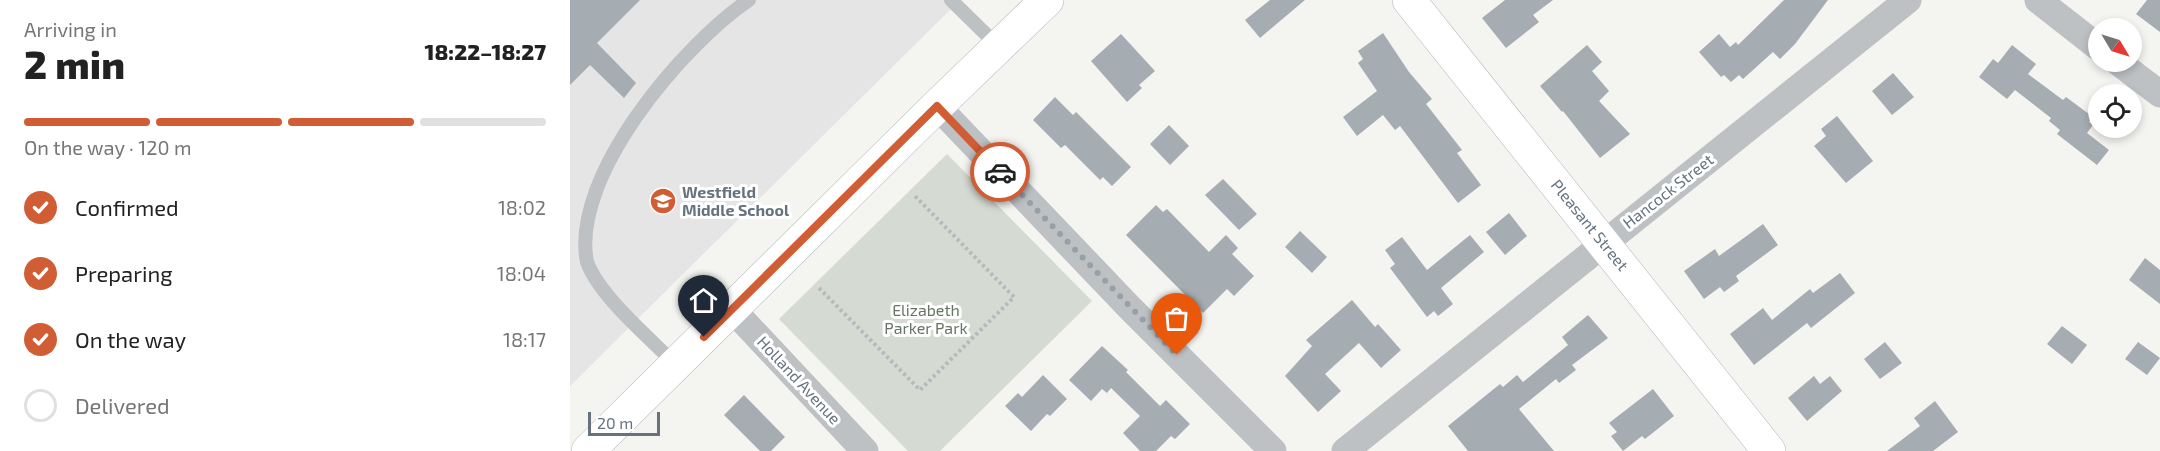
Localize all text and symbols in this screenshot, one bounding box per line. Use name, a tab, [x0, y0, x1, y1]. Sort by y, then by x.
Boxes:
text: Arriving in	[24, 17, 117, 41]
north arrow	[2088, 18, 2142, 72]
map controls	[2088, 18, 2142, 138]
text: 18:22–18:27	[425, 38, 546, 64]
text: 2 min	[24, 40, 125, 87]
button: locate	[2088, 84, 2142, 138]
text: On the way · 120 m	[24, 135, 192, 159]
courier	[970, 142, 1030, 202]
street label: Hancock Street	[1619, 149, 1717, 232]
icon: car	[984, 156, 1017, 189]
street label: Pleasant Street	[1548, 175, 1633, 274]
place label: Westfield Middle School	[682, 182, 790, 219]
school or university icon: Westfield Middle School	[648, 186, 678, 216]
icon: check	[24, 191, 57, 224]
text: Confirmed	[75, 194, 179, 220]
text: 18:02	[498, 195, 546, 219]
icon: check	[24, 257, 57, 290]
text: Preparing	[75, 260, 173, 286]
text: 18:04	[497, 261, 546, 285]
pin	[678, 275, 729, 337]
icon: home	[687, 284, 720, 317]
pin	[1151, 293, 1202, 355]
park label: Elizabeth Parker Park	[884, 300, 968, 337]
icon: bag	[1160, 302, 1193, 335]
icon: check	[24, 323, 57, 356]
text: On the way	[75, 326, 186, 352]
text: 18:17	[503, 327, 546, 351]
street label: Holland Avenue	[754, 332, 845, 428]
text: Delivered	[75, 392, 170, 418]
scale bar	[588, 409, 660, 436]
text: 20 m	[597, 413, 633, 432]

